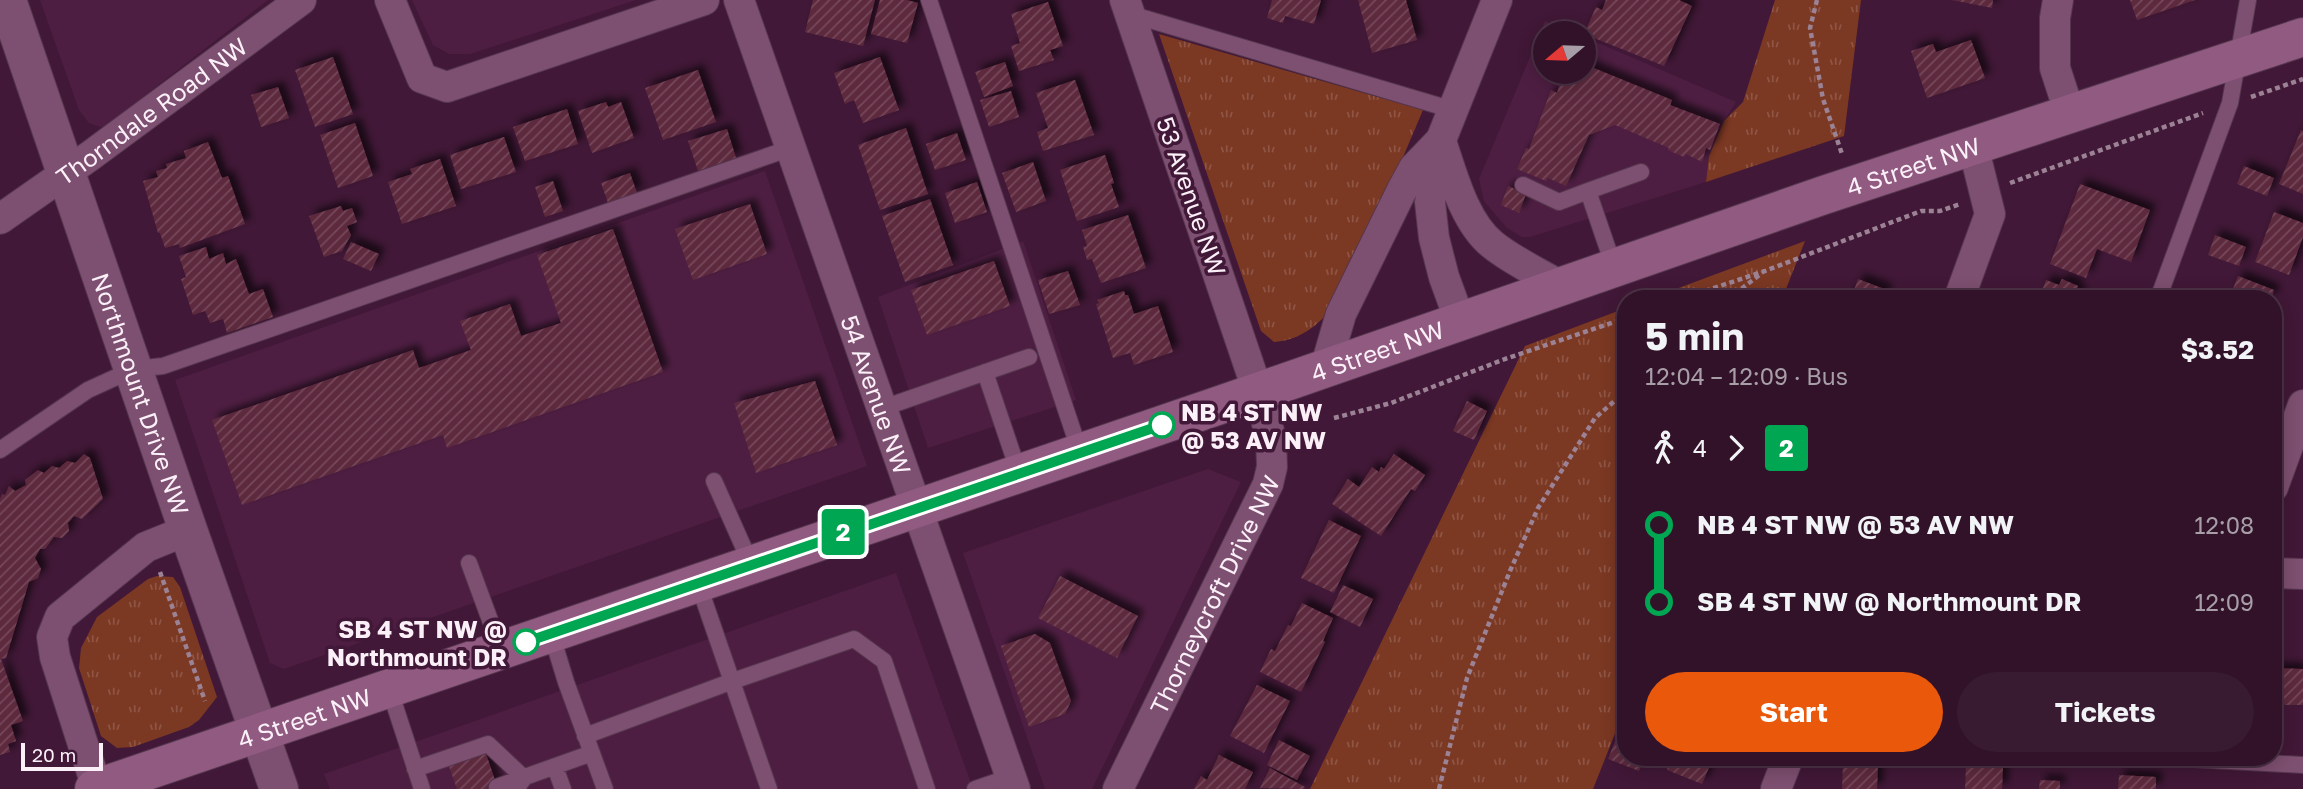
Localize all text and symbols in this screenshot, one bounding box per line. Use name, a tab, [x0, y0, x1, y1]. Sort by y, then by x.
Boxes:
north arrow	[1533, 21, 1596, 84]
map controls	[1533, 21, 1596, 84]
street label: Thorndale Road NW	[50, 31, 252, 190]
street label: 53 Avenue NW	[1151, 113, 1233, 279]
street label: 4 Street NW	[1843, 130, 1984, 201]
street label: Northmount Drive NW	[87, 269, 196, 519]
street label: 54 Avenue NW	[836, 311, 918, 478]
text: 5 min	[1645, 313, 1744, 358]
street label: 4 Street NW	[1307, 314, 1448, 387]
text: $3.52	[2181, 334, 2254, 365]
text: 12:04 – 12:09 · Bus	[1645, 362, 1848, 390]
place label: NB 4 ST NW @ 53 AV NW	[1181, 397, 1326, 454]
marker: NB 4 ST NW @ 53 AV NW	[1149, 412, 1175, 438]
icon: walk	[1645, 429, 1683, 467]
icon: forward	[1717, 429, 1755, 467]
text: 2	[1779, 433, 1794, 462]
text: 4	[1693, 434, 1707, 462]
street label: Thorneycroft Drive NW	[1143, 470, 1285, 718]
line badge: 2	[820, 509, 866, 555]
text: NB 4 ST NW @ 53 AV NW	[1697, 509, 2014, 540]
text: 12:08	[2194, 511, 2254, 539]
text: 2	[836, 517, 850, 546]
text: SB 4 ST NW @ Northmount DR	[1697, 586, 2082, 617]
text: 12:09	[2194, 588, 2254, 616]
place label: SB 4 ST NW @ Northmount DR	[327, 614, 507, 671]
marker: SB 4 ST NW @ Northmount DR	[513, 629, 539, 655]
button: Start	[1645, 672, 1943, 752]
button: Tickets	[1957, 672, 2254, 752]
street label: 4 Street NW	[234, 681, 375, 754]
scale bar	[21, 740, 103, 772]
text: 20 m	[32, 743, 76, 766]

